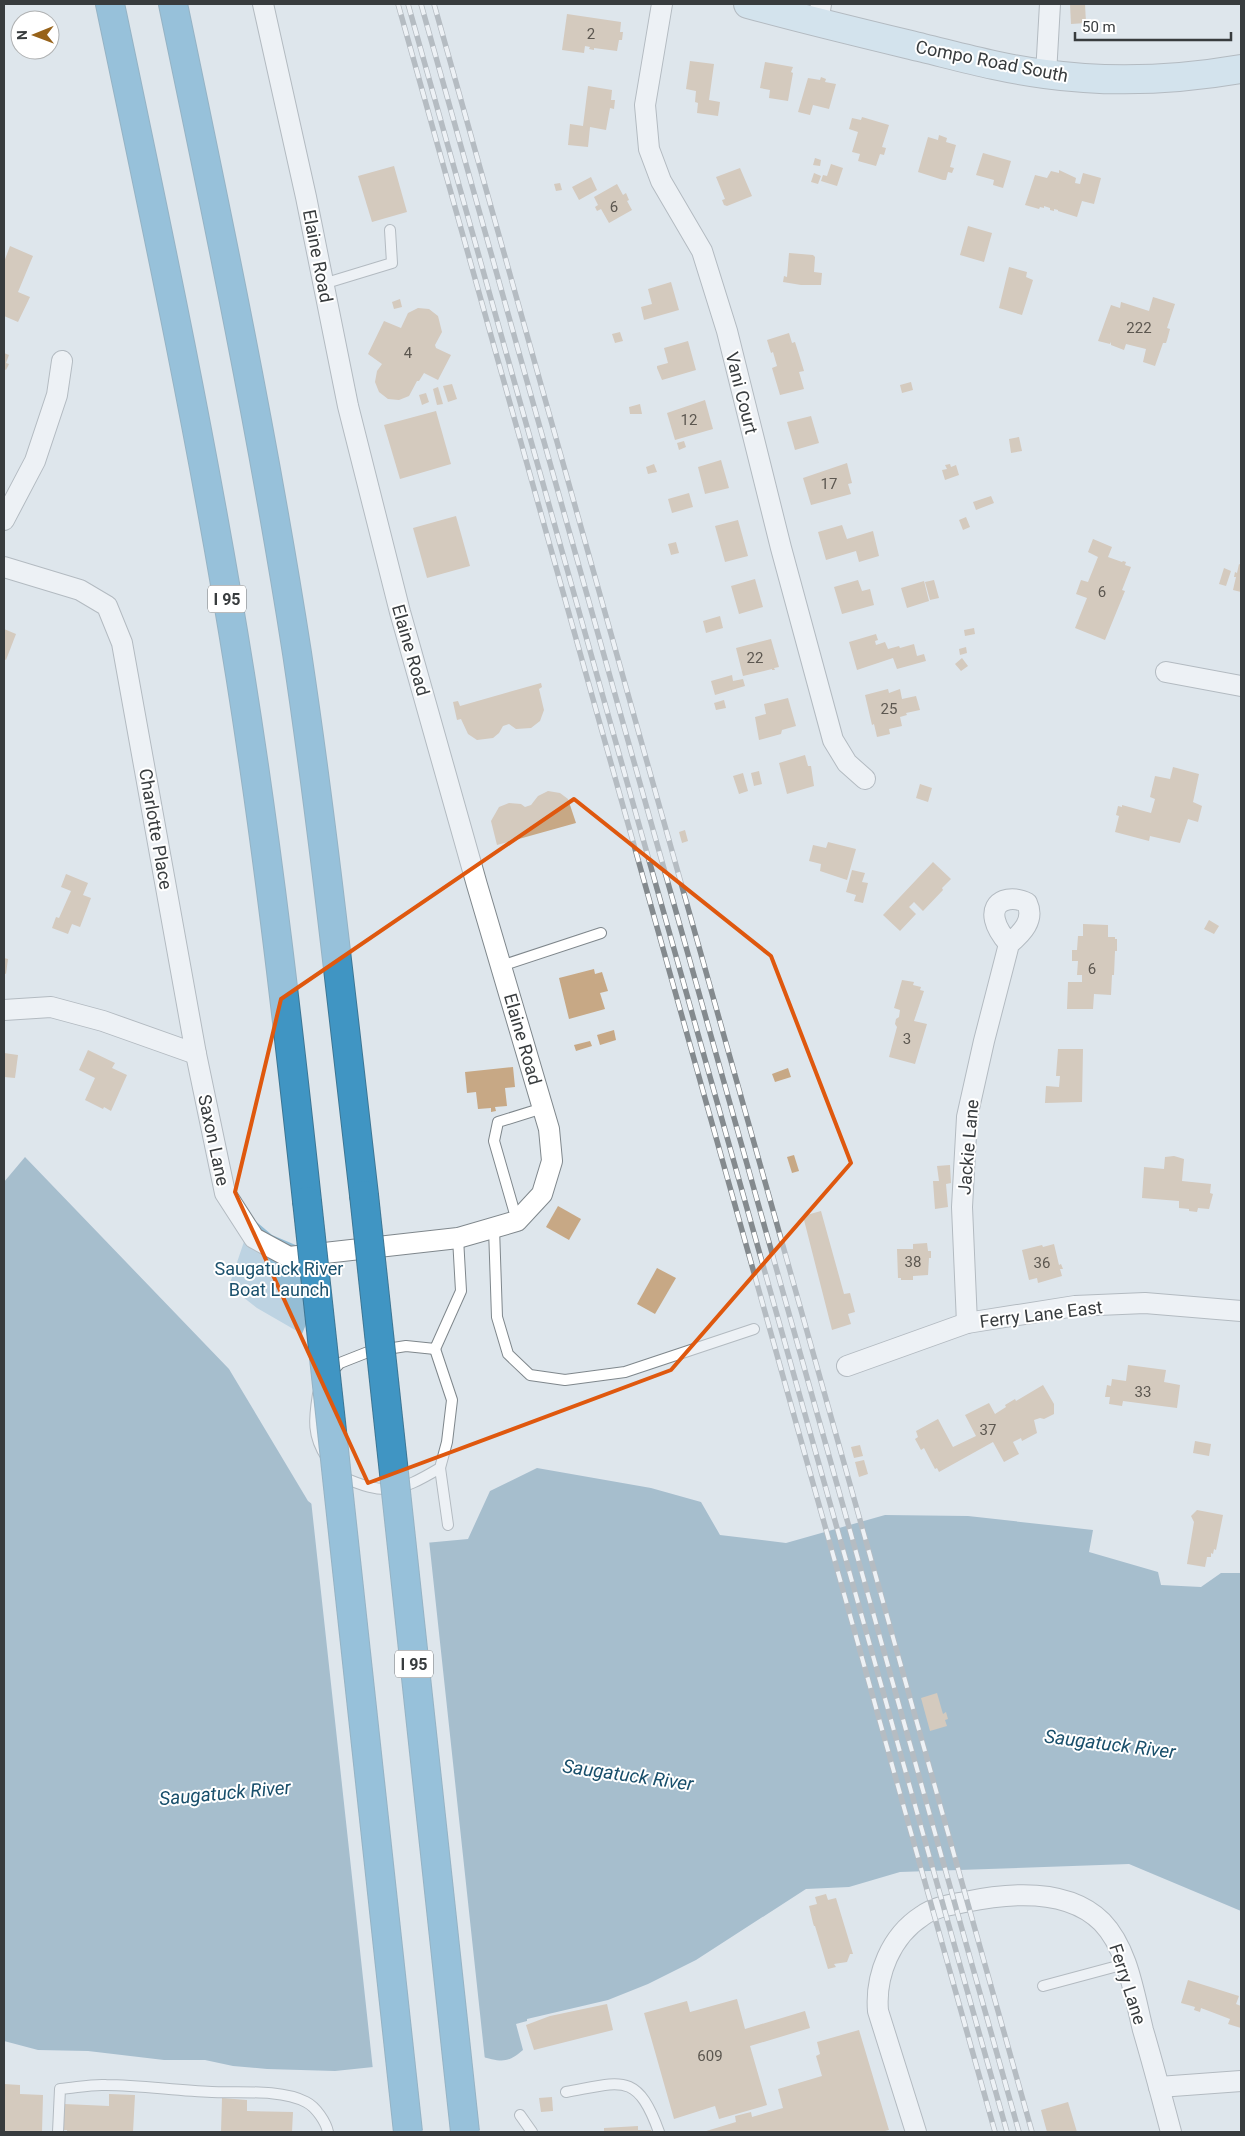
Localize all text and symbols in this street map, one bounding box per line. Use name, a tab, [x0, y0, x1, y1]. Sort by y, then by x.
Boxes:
north arrow	[10, 10, 60, 60]
scale bar	[1075, 10, 1231, 42]
text: 50 m	[1082, 18, 1116, 36]
house number: 2	[587, 25, 595, 43]
text: N	[14, 30, 30, 40]
street label: Compo Road South	[914, 36, 1070, 86]
house number: 6	[610, 198, 618, 216]
street label: Elaine Road	[299, 208, 337, 304]
house number: 222	[1126, 319, 1152, 337]
house number: 4	[404, 344, 413, 362]
street label: Vani Court	[722, 350, 762, 436]
house number: 12	[681, 411, 697, 429]
house number: 17	[821, 475, 837, 493]
house number: 6	[1098, 583, 1106, 601]
road number: I 95	[208, 586, 246, 612]
street label: Elaine Road	[388, 602, 434, 698]
house number: 22	[747, 649, 763, 667]
house number: 25	[881, 700, 897, 718]
street label: Charlotte Place	[135, 767, 177, 891]
house number: 6	[1088, 960, 1096, 978]
street label: Elaine Road	[500, 991, 546, 1087]
house number: 3	[903, 1030, 911, 1048]
street label: Saxon Lane	[194, 1092, 234, 1188]
street label: Jackie Lane	[953, 1098, 983, 1196]
house number: 38	[905, 1253, 921, 1271]
house number: 36	[1034, 1254, 1050, 1272]
park label: Saugatuck River Boat Launch	[215, 1258, 343, 1300]
street label: Ferry Lane East	[979, 1296, 1104, 1332]
house number: 33	[1135, 1383, 1151, 1401]
house number: 37	[980, 1421, 996, 1439]
road number: I 95	[395, 1650, 433, 1678]
water label: Saugatuck River	[1043, 1725, 1178, 1764]
water label: Saugatuck River	[561, 1754, 696, 1796]
water label: Saugatuck River	[158, 1776, 293, 1810]
street label: Ferry Lane	[1105, 1941, 1151, 2027]
house number: 609	[697, 2047, 723, 2065]

